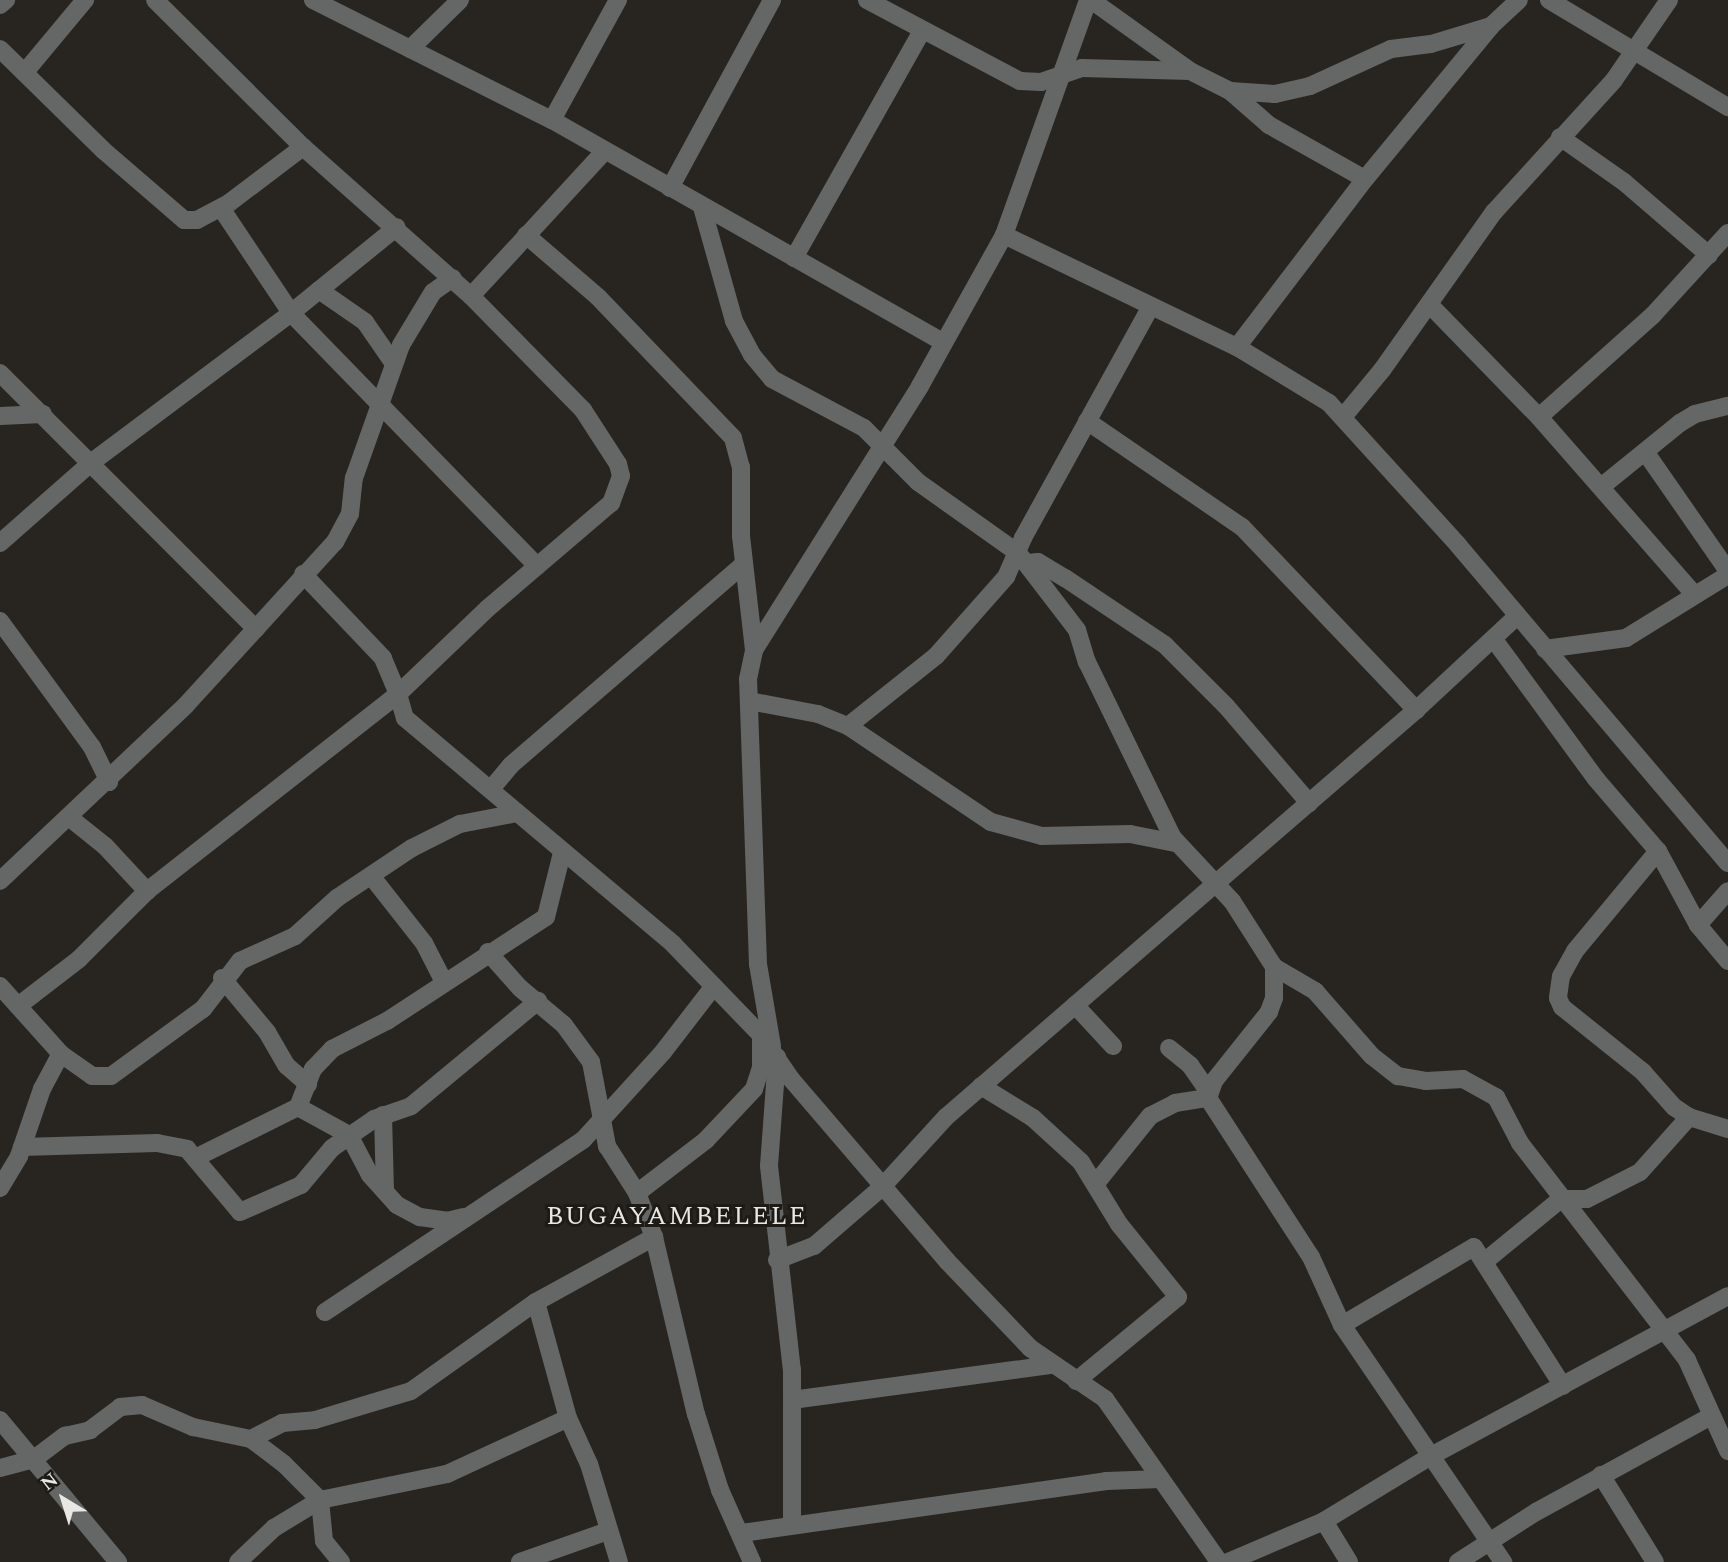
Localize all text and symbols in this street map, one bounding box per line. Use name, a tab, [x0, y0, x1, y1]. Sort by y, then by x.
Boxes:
district label: BUGAYAMBELELE	[548, 1201, 806, 1233]
north arrow	[28, 1464, 98, 1534]
text: N	[35, 1466, 65, 1498]

